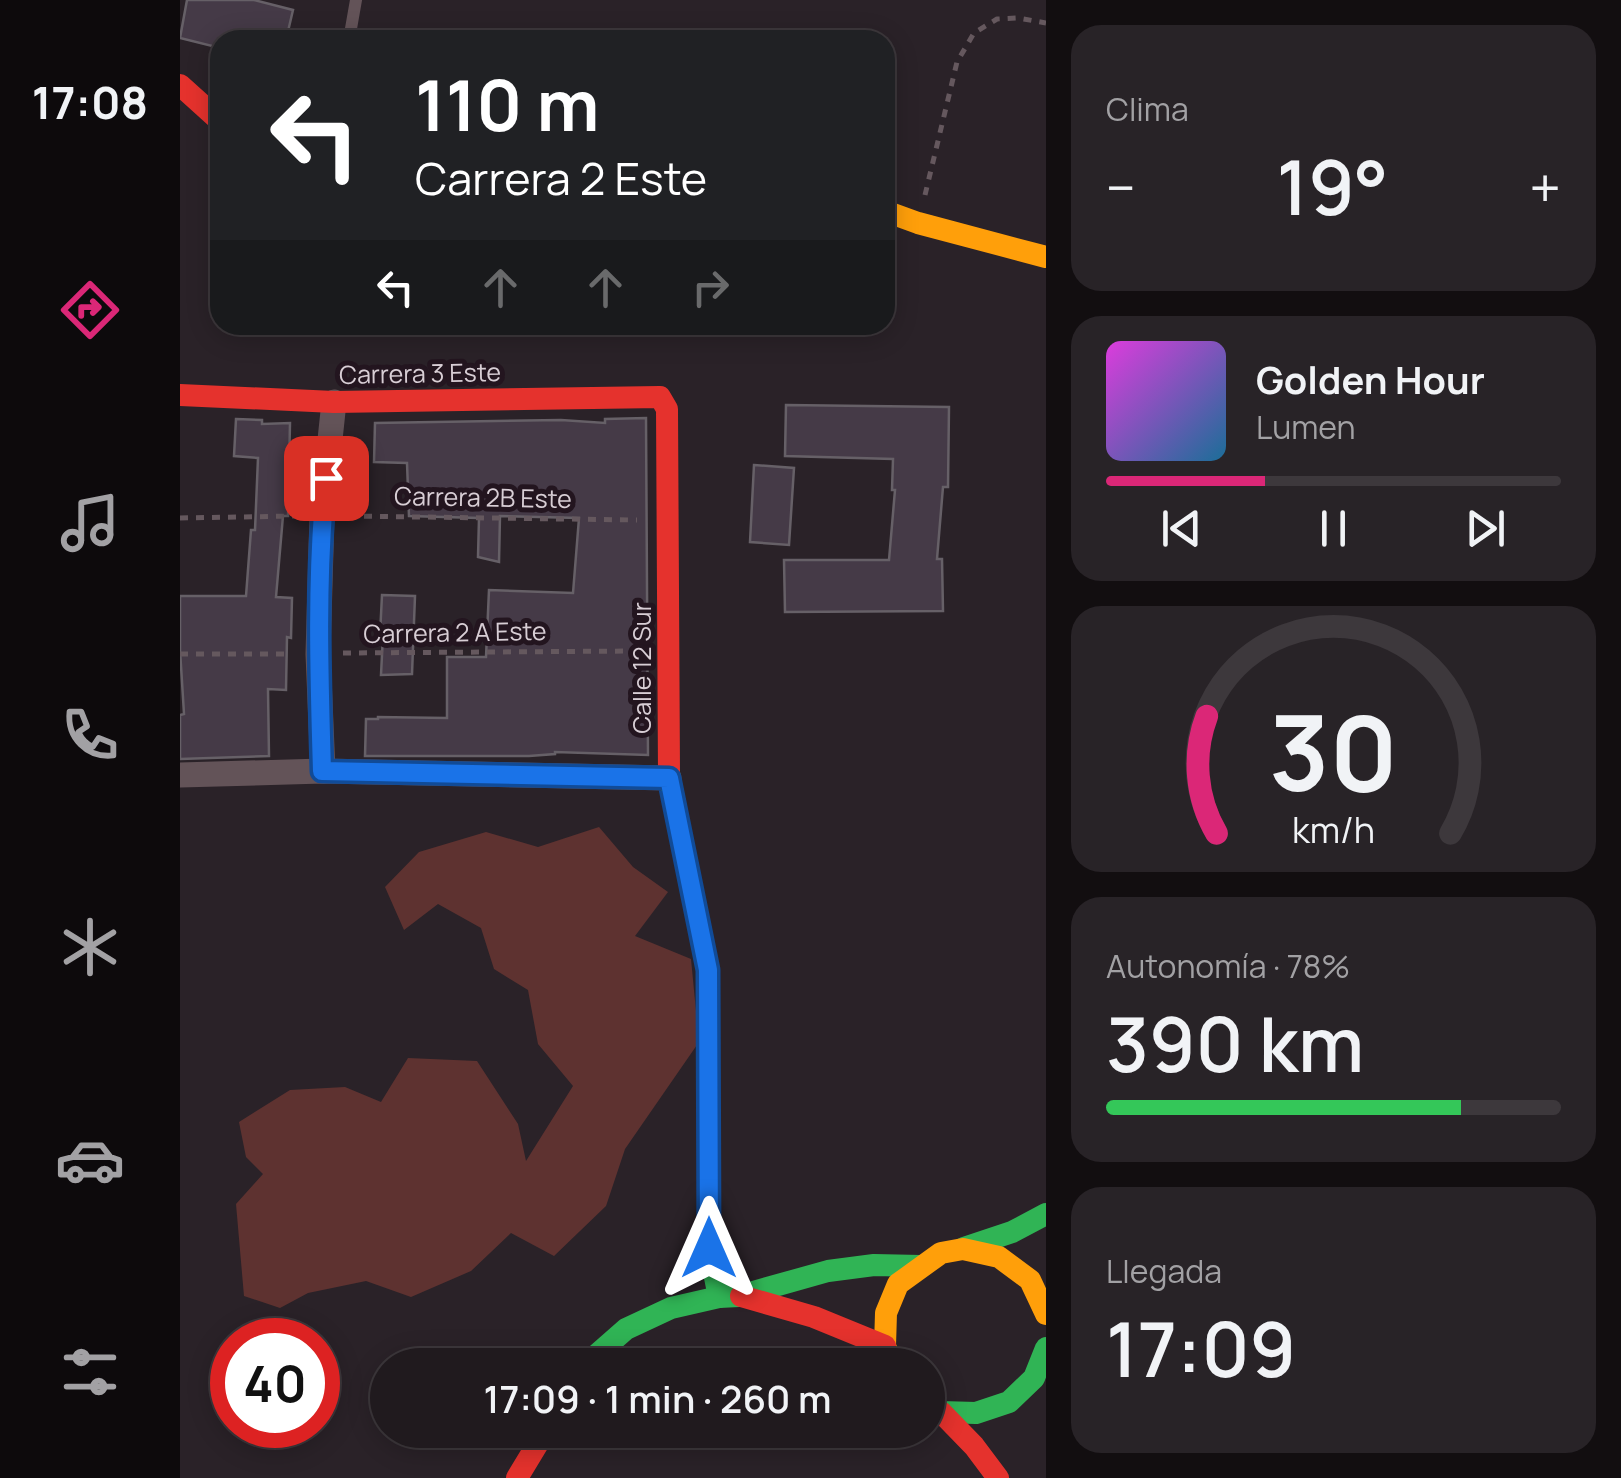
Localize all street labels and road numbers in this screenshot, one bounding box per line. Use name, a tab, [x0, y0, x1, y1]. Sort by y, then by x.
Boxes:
street label: Carrera 3 Este	[339, 354, 501, 392]
street label: Carrera 2B Este	[394, 478, 572, 516]
street label: Calle 12 Sur	[624, 602, 659, 734]
street label: Carrera 2 A Este	[363, 613, 547, 651]

